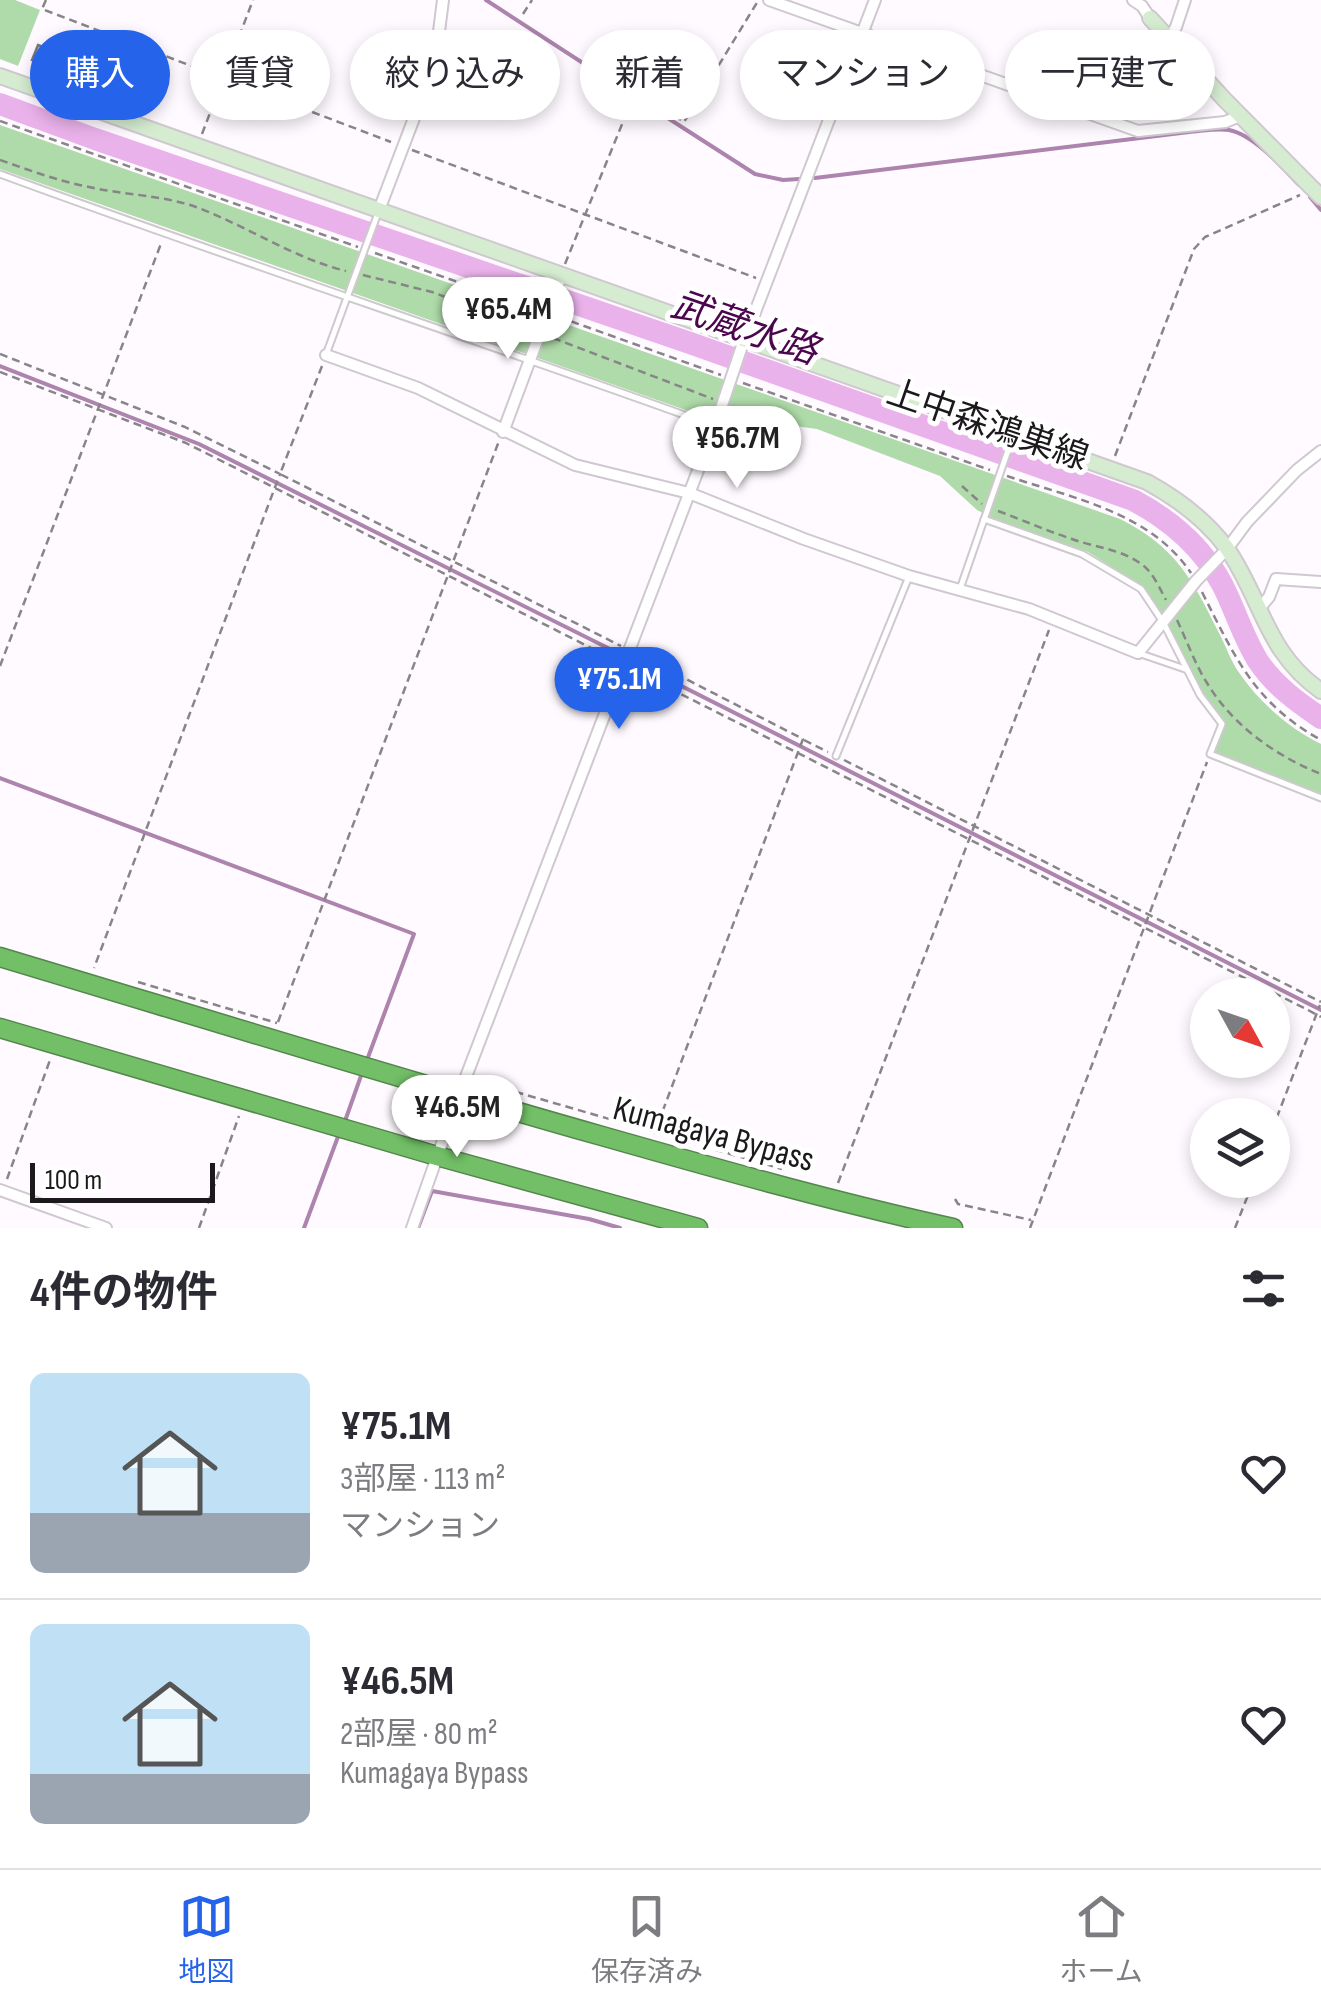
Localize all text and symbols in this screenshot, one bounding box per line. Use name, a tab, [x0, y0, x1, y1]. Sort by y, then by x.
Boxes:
chip: 購入	[30, 30, 170, 120]
chip: 賃貸	[190, 30, 330, 120]
chip: 絞り込み	[350, 30, 560, 120]
chip: 新着	[580, 30, 720, 120]
chip: マンション	[740, 30, 985, 120]
chip: 一戸建て	[1005, 30, 1215, 120]
pin: ¥65.4M	[427, 277, 589, 362]
water label: 武蔵水路	[665, 282, 827, 375]
text: ¥65.4M	[464, 290, 552, 329]
street label: 上中森鴻巣線	[881, 371, 1094, 480]
pin: ¥56.7M	[656, 406, 818, 491]
text: ¥56.7M	[694, 419, 780, 458]
pin: ¥75.1M	[538, 647, 700, 732]
text: ¥75.1M	[577, 660, 661, 699]
north arrow	[1190, 978, 1290, 1078]
map controls	[1190, 978, 1290, 1198]
pin: ¥46.5M	[376, 1075, 538, 1160]
street label: Kumagaya Bypass	[608, 1087, 819, 1182]
text: ¥46.5M	[414, 1088, 500, 1127]
button: layers	[1190, 1098, 1290, 1198]
scale bar	[30, 1158, 215, 1202]
text: 100 m	[45, 1164, 102, 1197]
icon: filters	[1236, 1261, 1291, 1316]
text: 4件の物件	[30, 1268, 218, 1319]
text: ¥75.1M	[340, 1401, 451, 1452]
icon: home	[110, 1413, 230, 1533]
icon: heart	[1236, 1446, 1291, 1501]
text: 3部屋 · 113 m²	[340, 1460, 505, 1499]
text: マンション	[340, 1507, 500, 1546]
text: ¥46.5M	[340, 1656, 454, 1707]
icon: home	[110, 1664, 230, 1784]
icon: heart	[1236, 1697, 1291, 1752]
text: 2部屋 · 80 m²	[340, 1715, 498, 1754]
text: Kumagaya Bypass	[340, 1754, 529, 1793]
tab: 地図	[178, 1889, 234, 1989]
tab: 保存済み	[591, 1889, 703, 1989]
tab: ホーム	[1060, 1889, 1143, 1989]

